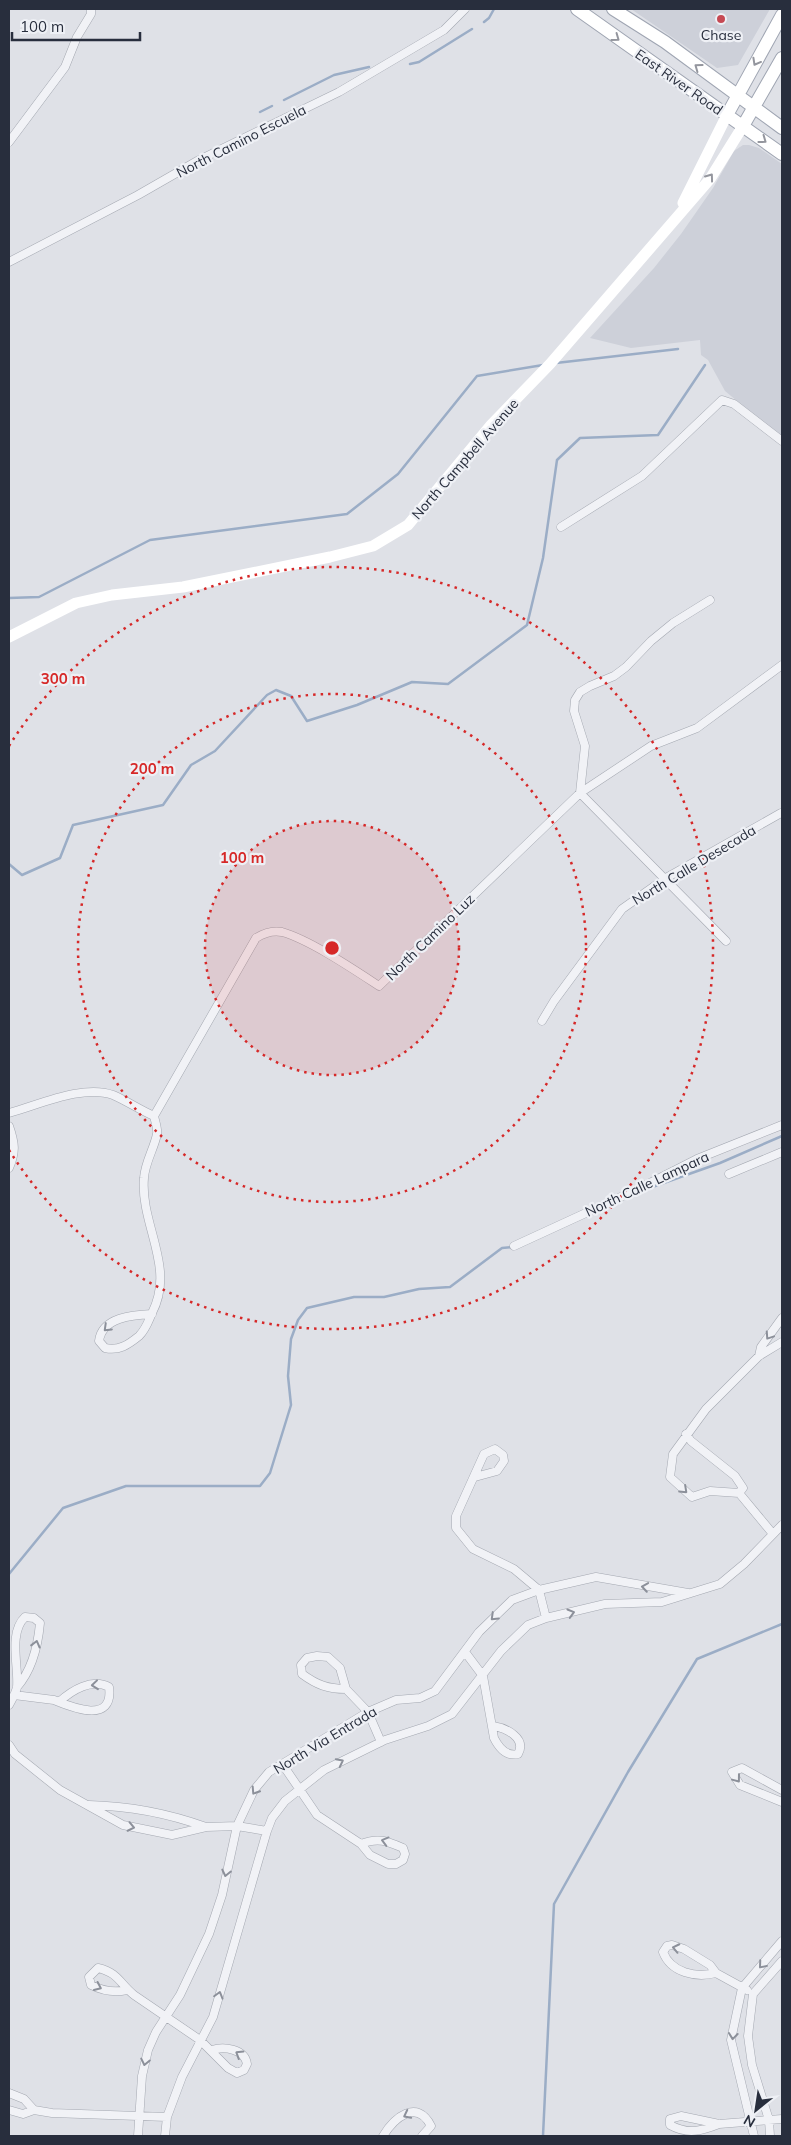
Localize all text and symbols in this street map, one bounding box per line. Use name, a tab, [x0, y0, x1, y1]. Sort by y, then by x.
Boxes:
scale bar	[12, 10, 140, 42]
marker: Chase	[715, 13, 727, 25]
text: 100 m	[20, 17, 64, 36]
place label: Chase	[701, 26, 741, 44]
one-way arrow	[611, 31, 620, 41]
street label: East River Road	[632, 45, 726, 119]
one-way arrow	[752, 57, 762, 66]
one-way arrow	[694, 64, 704, 73]
street label: North Camino Escuela	[173, 100, 309, 182]
one-way arrow	[757, 134, 767, 143]
one-way arrow	[704, 173, 713, 183]
street label: North Campbell Avenue	[408, 395, 522, 523]
text: 300 m	[41, 669, 85, 688]
text: 200 m	[130, 759, 174, 778]
street label: North Calle Desecada	[629, 821, 759, 909]
text: 100 m	[220, 848, 264, 867]
street label: North Camino Luz	[382, 890, 478, 984]
centre of rings	[323, 939, 341, 957]
street label: North Calle Lampara	[582, 1147, 712, 1221]
one-way arrow	[104, 1322, 113, 1331]
one-way arrow	[766, 1330, 775, 1340]
one-way arrow	[679, 1484, 688, 1493]
one-way arrow	[641, 1582, 650, 1592]
one-way arrow	[567, 1608, 576, 1619]
one-way arrow	[491, 1612, 500, 1621]
one-way arrow	[31, 1640, 41, 1648]
one-way arrow	[91, 1679, 99, 1690]
street label: North Via Entrada	[270, 1702, 380, 1778]
one-way arrow	[335, 1758, 344, 1768]
one-way arrow	[732, 1773, 740, 1782]
one-way arrow	[252, 1785, 261, 1794]
one-way arrow	[127, 1821, 135, 1832]
one-way arrow	[380, 1836, 389, 1847]
one-way arrow	[222, 1869, 232, 1878]
one-way arrow	[672, 1943, 681, 1954]
one-way arrow	[759, 1959, 768, 1968]
one-way arrow	[92, 1980, 101, 1990]
one-way arrow	[213, 1991, 224, 2000]
one-way arrow	[728, 2032, 739, 2040]
one-way arrow	[235, 2051, 245, 2060]
one-way arrow	[141, 2058, 151, 2066]
north arrow	[731, 2085, 781, 2135]
one-way arrow	[403, 2109, 412, 2119]
text: N	[740, 2111, 759, 2132]

